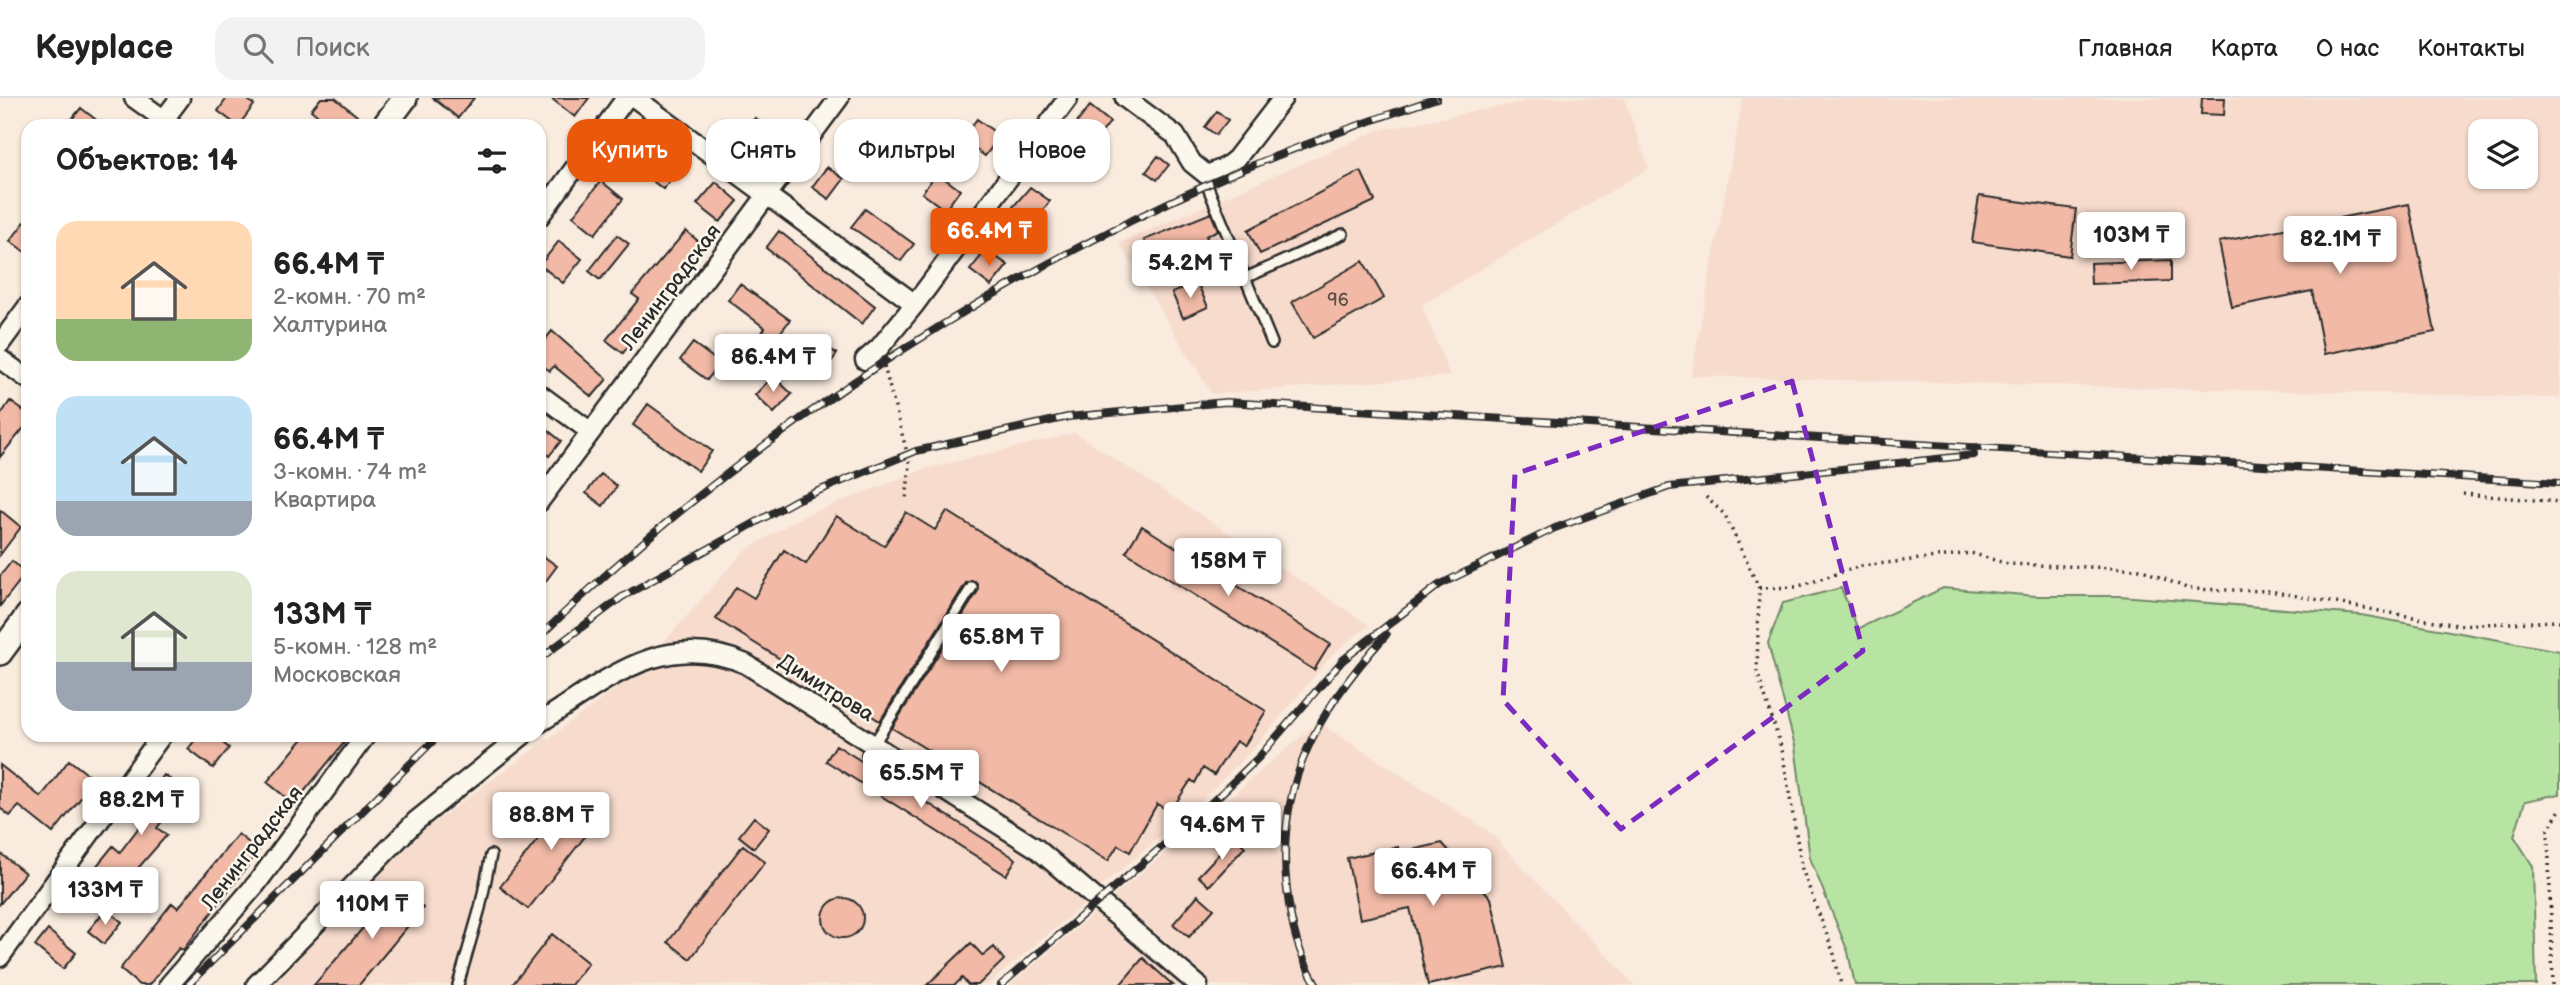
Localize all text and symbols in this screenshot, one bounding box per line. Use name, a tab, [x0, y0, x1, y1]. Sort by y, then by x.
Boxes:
search box	[215, 17, 705, 80]
text: Keyplace	[35, 28, 173, 68]
icon: search	[239, 29, 277, 67]
text: Поиск	[295, 33, 370, 64]
text: Главная	[2078, 34, 2172, 63]
text: Карта	[2210, 34, 2278, 63]
text: О нас	[2316, 34, 2379, 63]
text: Контакты	[2417, 34, 2525, 63]
chip: Купить	[567, 119, 692, 182]
chip: Снять	[706, 119, 820, 182]
chip: Фильтры	[834, 119, 979, 182]
chip: Новое	[993, 119, 1110, 182]
map controls	[2468, 119, 2538, 189]
button: layers	[2468, 119, 2538, 189]
icon: filters	[473, 142, 511, 180]
text: Объектов: 14	[56, 143, 238, 179]
pin: 66.4M ₸	[924, 208, 1054, 268]
pin: 103M ₸	[2074, 212, 2188, 272]
pin: 82.1M ₸	[2275, 216, 2405, 276]
text: 66.4M ₸	[946, 217, 1032, 245]
street label: Ленинградская	[615, 219, 726, 356]
text: 103M ₸	[2093, 221, 2169, 249]
text: 82.1M ₸	[2300, 225, 2380, 253]
pin: 54.2M ₸	[1125, 240, 1255, 300]
text: 66.4M ₸	[273, 247, 384, 283]
icon: home	[112, 249, 196, 333]
text: 54.2M ₸	[1148, 249, 1232, 277]
text: 2-комн. · 70 m²	[273, 283, 426, 311]
house number: 96	[1327, 290, 1349, 311]
text: Халтурина	[273, 311, 387, 339]
pin: 86.4M ₸	[708, 334, 838, 394]
text: 86.4M ₸	[731, 343, 815, 371]
text: 66.4M ₸	[273, 422, 384, 458]
icon: home	[112, 424, 196, 508]
text: 3-комн. · 74 m²	[273, 458, 427, 486]
text: Квартира	[273, 486, 376, 514]
pin: 158M ₸	[1171, 538, 1285, 598]
text: 158M ₸	[1190, 547, 1266, 575]
text: 133M ₸	[273, 597, 371, 633]
icon: home	[112, 599, 196, 683]
pin: 65.8M ₸	[936, 614, 1066, 674]
text: 65.8M ₸	[959, 623, 1043, 651]
text: 5-комн. · 128 m²	[273, 633, 437, 661]
street label: Димитрова	[774, 649, 879, 728]
text: Московская	[273, 661, 401, 689]
pin: 65.5M ₸	[856, 750, 986, 810]
text: 65.5M ₸	[879, 759, 963, 787]
pin: 88.2M ₸	[76, 778, 206, 837]
street label: Ленинградская	[195, 781, 308, 916]
text: 88.2M ₸	[98, 786, 184, 814]
pin: 88.8M ₸	[486, 792, 616, 852]
text: 88.8M ₸	[508, 801, 594, 829]
pin: 94.6M ₸	[1157, 802, 1287, 862]
text: 94.6M ₸	[1180, 811, 1264, 839]
pin: 66.4M ₸	[1368, 848, 1498, 908]
text: 66.4M ₸	[1390, 857, 1476, 885]
pin: 133M ₸	[48, 868, 162, 927]
text: 133M ₸	[67, 876, 143, 904]
pin: 110M ₸	[315, 882, 429, 941]
text: 110M ₸	[336, 890, 408, 918]

